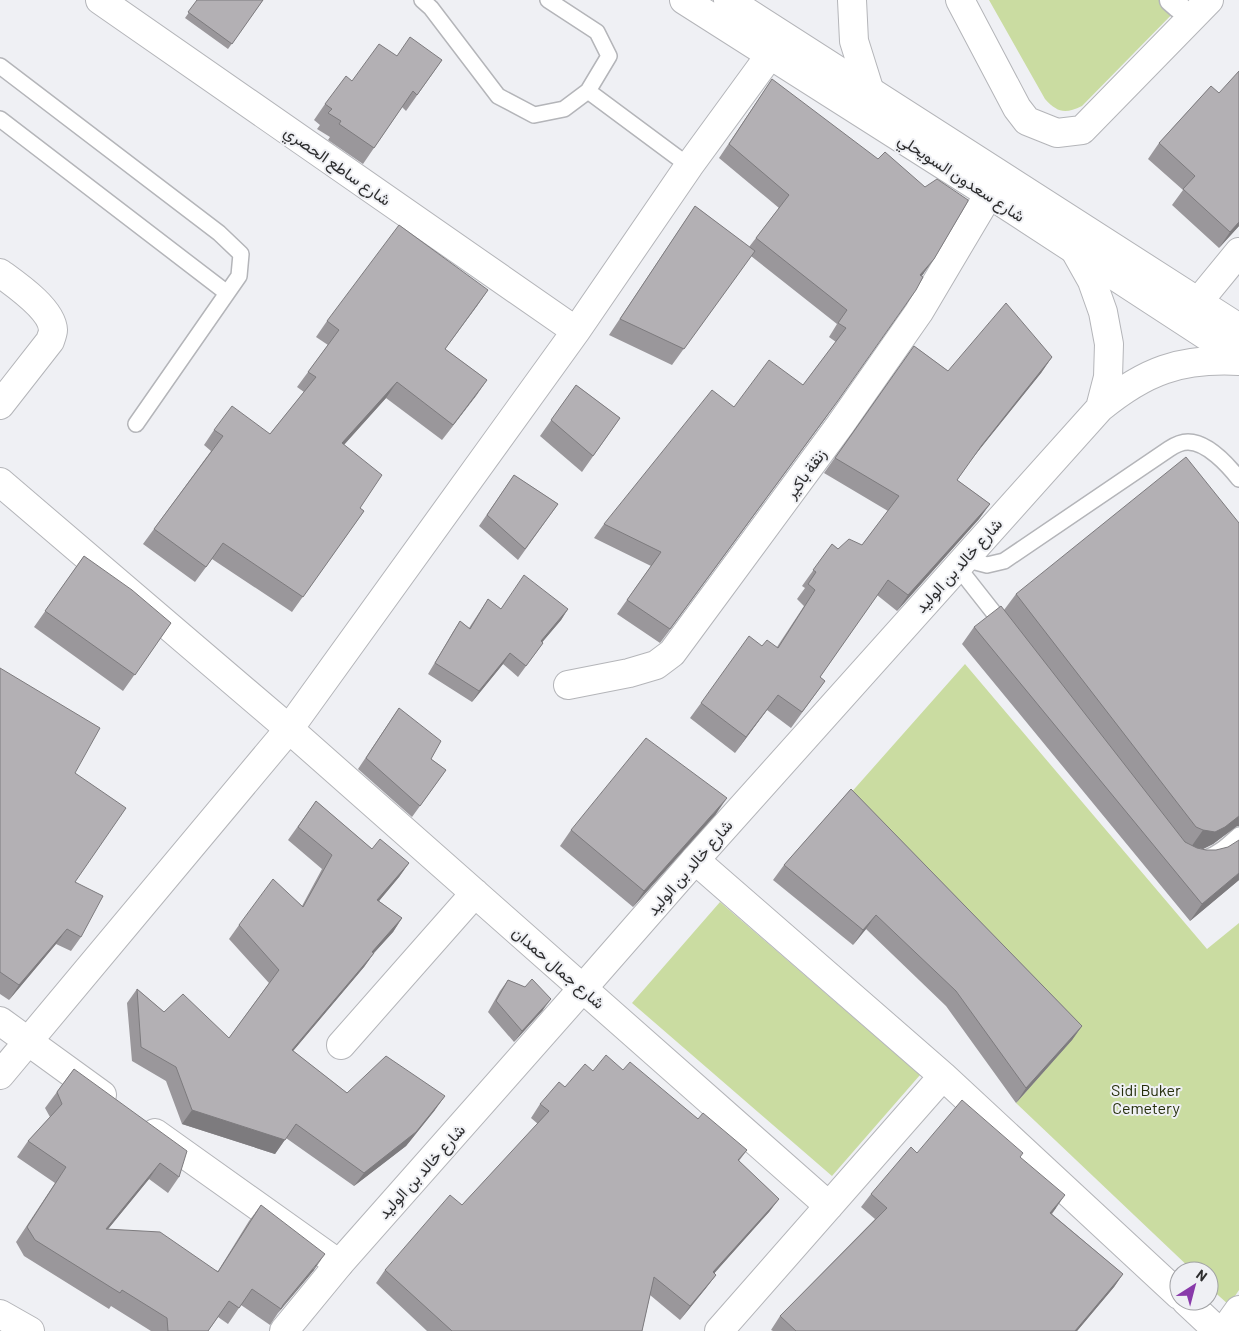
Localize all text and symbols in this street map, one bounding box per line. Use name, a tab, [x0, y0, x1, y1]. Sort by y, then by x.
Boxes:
street label: شارع ساطع الحصري	[278, 121, 395, 213]
street label: شارع سعدون السويحلي	[892, 129, 1029, 229]
street label: زنقة باكير	[780, 444, 831, 504]
street label: شارع خالد بن الوليد	[911, 514, 1008, 618]
street label: شارع خالد بن الوليد	[642, 815, 738, 921]
street label: شارع جمال حمدان	[507, 922, 609, 1014]
park label: Sidi Buker Cemetery	[1111, 1080, 1181, 1117]
street label: شارع خالد بن الوليد	[374, 1120, 471, 1224]
north arrow	[1169, 1261, 1219, 1311]
text: N	[1193, 1265, 1211, 1285]

